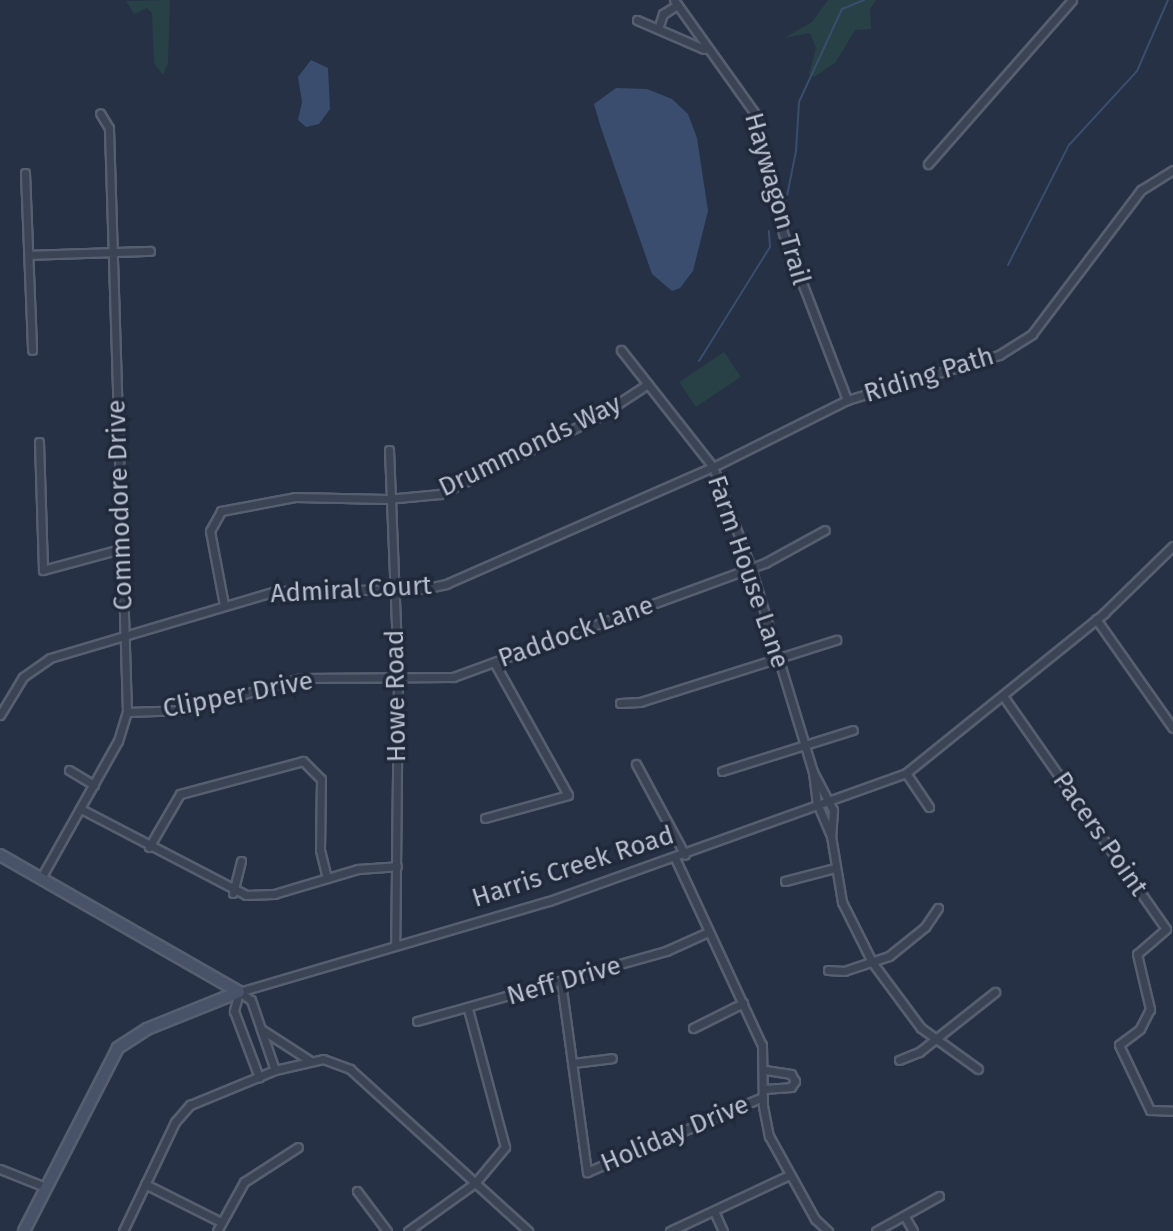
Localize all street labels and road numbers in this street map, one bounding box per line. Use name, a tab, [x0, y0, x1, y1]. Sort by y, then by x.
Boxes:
street label: Haywagon Trail	[738, 109, 816, 289]
street label: Riding Path	[860, 340, 998, 410]
street label: Drummonds Way	[434, 388, 626, 504]
street label: Commodore Drive	[101, 399, 139, 611]
street label: Farm House Lane	[700, 471, 796, 673]
street label: Admiral Court	[270, 570, 432, 610]
street label: Paddock Lane	[494, 589, 658, 675]
street label: Howe Road	[379, 629, 413, 763]
street label: Clipper Drive	[160, 665, 316, 725]
street label: Pacers Point	[1046, 766, 1154, 902]
street label: Harris Creek Road	[468, 820, 678, 914]
street label: Neff Drive	[503, 950, 625, 1012]
street label: Holiday Drive	[596, 1089, 754, 1179]

